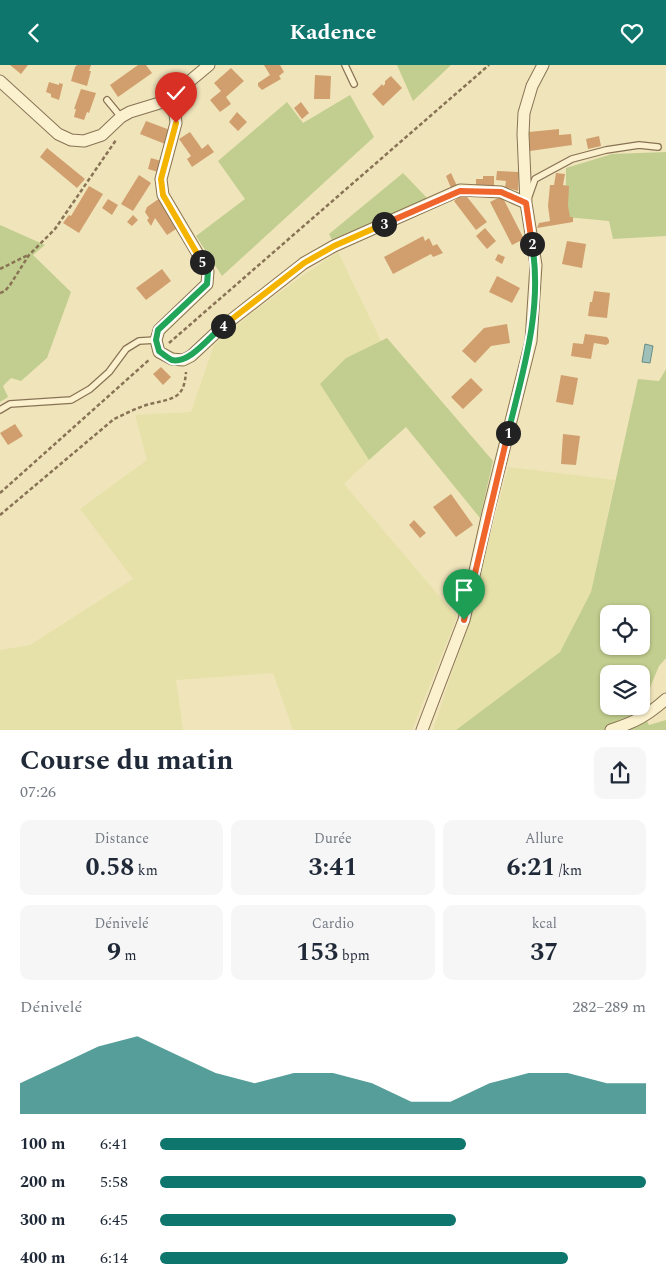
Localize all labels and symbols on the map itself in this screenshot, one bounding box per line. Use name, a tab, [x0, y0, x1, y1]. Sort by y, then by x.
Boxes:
pin	[155, 72, 197, 123]
pin: 3	[372, 211, 396, 237]
pin: 2	[520, 231, 544, 257]
pin: 5	[190, 249, 214, 275]
pin: 4	[210, 313, 236, 339]
pin: 1	[496, 421, 520, 445]
pin	[443, 569, 485, 620]

